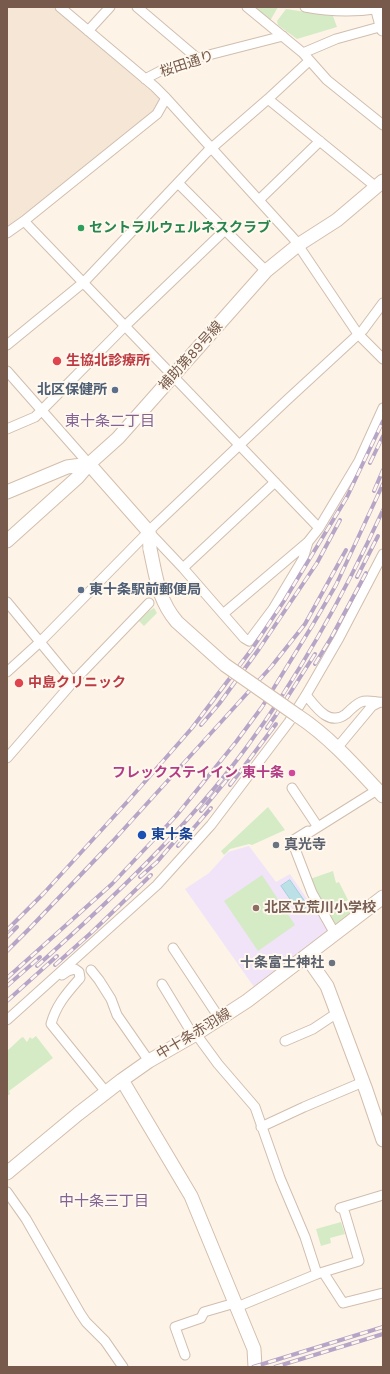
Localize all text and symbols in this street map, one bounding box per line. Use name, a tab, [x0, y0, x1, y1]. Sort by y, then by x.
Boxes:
street label: 桜田通り	[158, 47, 216, 81]
place label: セントラルウェルネスクラブ	[89, 220, 271, 236]
marker: セントラルウェルネスクラブ	[76, 223, 86, 233]
street label: 補助第89号線	[156, 318, 226, 394]
place label: 生協北診療所	[66, 353, 150, 369]
marker: 生協北診療所	[51, 355, 63, 367]
place label: 北区保健所	[37, 382, 107, 398]
marker: 北区保健所	[110, 385, 120, 395]
district label: 東十条二丁目	[65, 413, 155, 431]
place label: 東十条駅前郵便局	[89, 582, 201, 598]
marker: 東十条駅前郵便局	[76, 585, 86, 595]
place label: 中島クリニック	[28, 675, 126, 691]
marker: 中島クリニック	[13, 677, 25, 689]
place label: フレックステイイン 東十条	[112, 765, 284, 781]
marker: フレックステイイン 東十条	[287, 768, 297, 778]
place label: 東十条	[151, 827, 193, 843]
marker: 東十条	[136, 829, 148, 841]
place label: 真光寺	[284, 837, 326, 853]
marker: 真光寺	[271, 840, 281, 850]
place label: 北区立荒川小学校	[264, 900, 376, 916]
marker: 北区立荒川小学校	[251, 903, 261, 913]
place label: 十条富士神社	[240, 955, 324, 971]
marker: 十条富士神社	[327, 958, 337, 968]
street label: 中十条赤羽線	[154, 1005, 234, 1063]
district label: 中十条三丁目	[59, 1193, 149, 1211]

